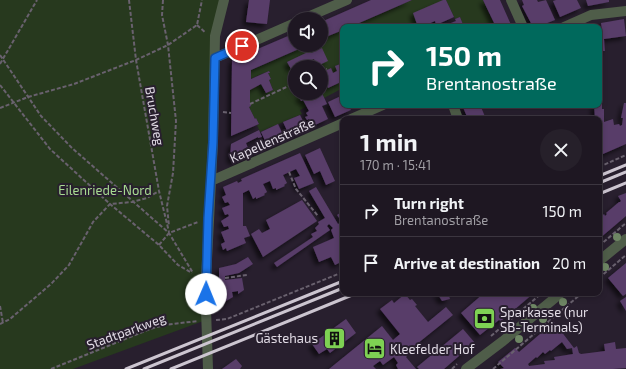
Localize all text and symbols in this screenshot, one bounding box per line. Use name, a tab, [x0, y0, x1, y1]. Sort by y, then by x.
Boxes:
map controls	[288, 12, 328, 100]
button: sound	[288, 12, 328, 52]
pin	[225, 29, 259, 63]
icon: arrive	[231, 35, 253, 57]
text: 150 m	[426, 38, 502, 72]
icon: right	[360, 40, 412, 92]
button: search	[288, 60, 328, 100]
text: Brentanostraße	[426, 72, 557, 94]
street label: Bruchweg	[142, 85, 168, 147]
street label: Kapellenstraße	[227, 114, 317, 166]
text: 1 min	[360, 127, 418, 156]
button: close	[540, 129, 582, 171]
text: 170 m · 15:41	[360, 157, 431, 173]
park label: Eilenriede-Nord	[58, 182, 152, 198]
text: Turn right	[394, 194, 464, 212]
icon: right	[360, 200, 382, 222]
text: 150 m	[542, 202, 582, 220]
text: Brentanostraße	[394, 212, 488, 228]
icon: arrive	[360, 252, 382, 274]
text: Arrive at destination	[394, 254, 540, 272]
text: 20 m	[552, 254, 586, 272]
position arrow	[185, 273, 227, 315]
place label: Sparkasse (nur SB-Terminals)	[500, 304, 588, 335]
bank icon: Sparkasse (nur SB-Terminals)	[472, 306, 498, 332]
street label: Stadtparkweg	[84, 309, 168, 353]
building icon: Gästehaus	[321, 325, 347, 351]
place label: Gästehaus	[255, 330, 318, 346]
hotel icon: Kleefelder Hof	[361, 336, 387, 362]
place label: Kleefelder Hof	[390, 341, 476, 357]

